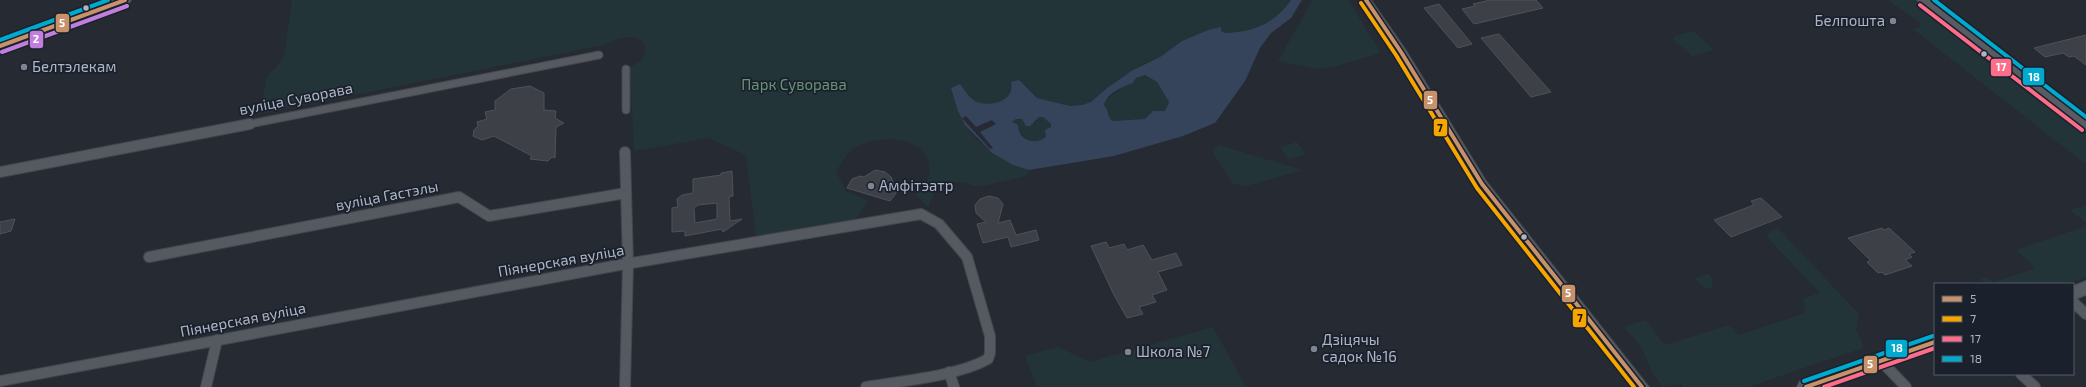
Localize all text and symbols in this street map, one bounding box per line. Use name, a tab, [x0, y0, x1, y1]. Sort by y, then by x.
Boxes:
unlabelled marker	[81, 3, 91, 13]
place label: Белпошта	[1815, 11, 1885, 29]
line badge: 5	[55, 13, 70, 33]
text: 5	[59, 16, 65, 29]
marker: Белпошта	[1888, 16, 1898, 26]
line badge: 2	[29, 30, 44, 49]
text: 2	[33, 32, 39, 45]
unlabelled marker	[1979, 49, 1989, 59]
place label: Белтэлекам	[32, 57, 116, 75]
line badge: 17	[1990, 58, 2012, 77]
text: 17	[1996, 60, 2006, 73]
marker: Белтэлекам	[19, 62, 29, 72]
line badge: 18	[2022, 67, 2045, 86]
text: 18	[2028, 70, 2040, 83]
park label: Парк Суворава	[741, 75, 847, 94]
street label: вуліца Суворава	[237, 78, 354, 119]
line badge: 5	[1423, 90, 1438, 110]
text: 5	[1427, 93, 1433, 106]
line badge: 7	[1433, 118, 1448, 137]
text: 7	[1437, 121, 1443, 134]
street label: вуліца Гастэлы	[334, 176, 440, 215]
place label: Амфітэатр	[879, 176, 953, 194]
marker: Амфітэатр	[866, 181, 876, 191]
unlabelled marker	[1519, 232, 1529, 242]
street label: Піянерская вуліца	[496, 240, 625, 281]
legend	[1934, 283, 2074, 375]
line badge: 5	[1561, 284, 1576, 303]
text: 5	[1565, 286, 1571, 299]
text: 5	[1970, 291, 1976, 305]
street label: Піянерская вуліца	[178, 298, 307, 341]
line badge: 7	[1572, 308, 1587, 328]
text: 7	[1577, 311, 1583, 324]
text: 7	[1970, 311, 1976, 325]
place label: Дзіцячы садок №16	[1322, 330, 1397, 365]
text: 17	[1970, 331, 1981, 345]
line badge: 18	[1885, 339, 1908, 358]
text: 18	[1891, 341, 1903, 354]
place label: Школа №7	[1136, 342, 1210, 360]
marker: Дзіцячы садок №16	[1309, 344, 1319, 354]
marker: Школа №7	[1123, 347, 1133, 357]
text: 18	[1970, 351, 1982, 365]
line badge: 5	[1863, 355, 1878, 374]
text: 5	[1867, 357, 1873, 370]

